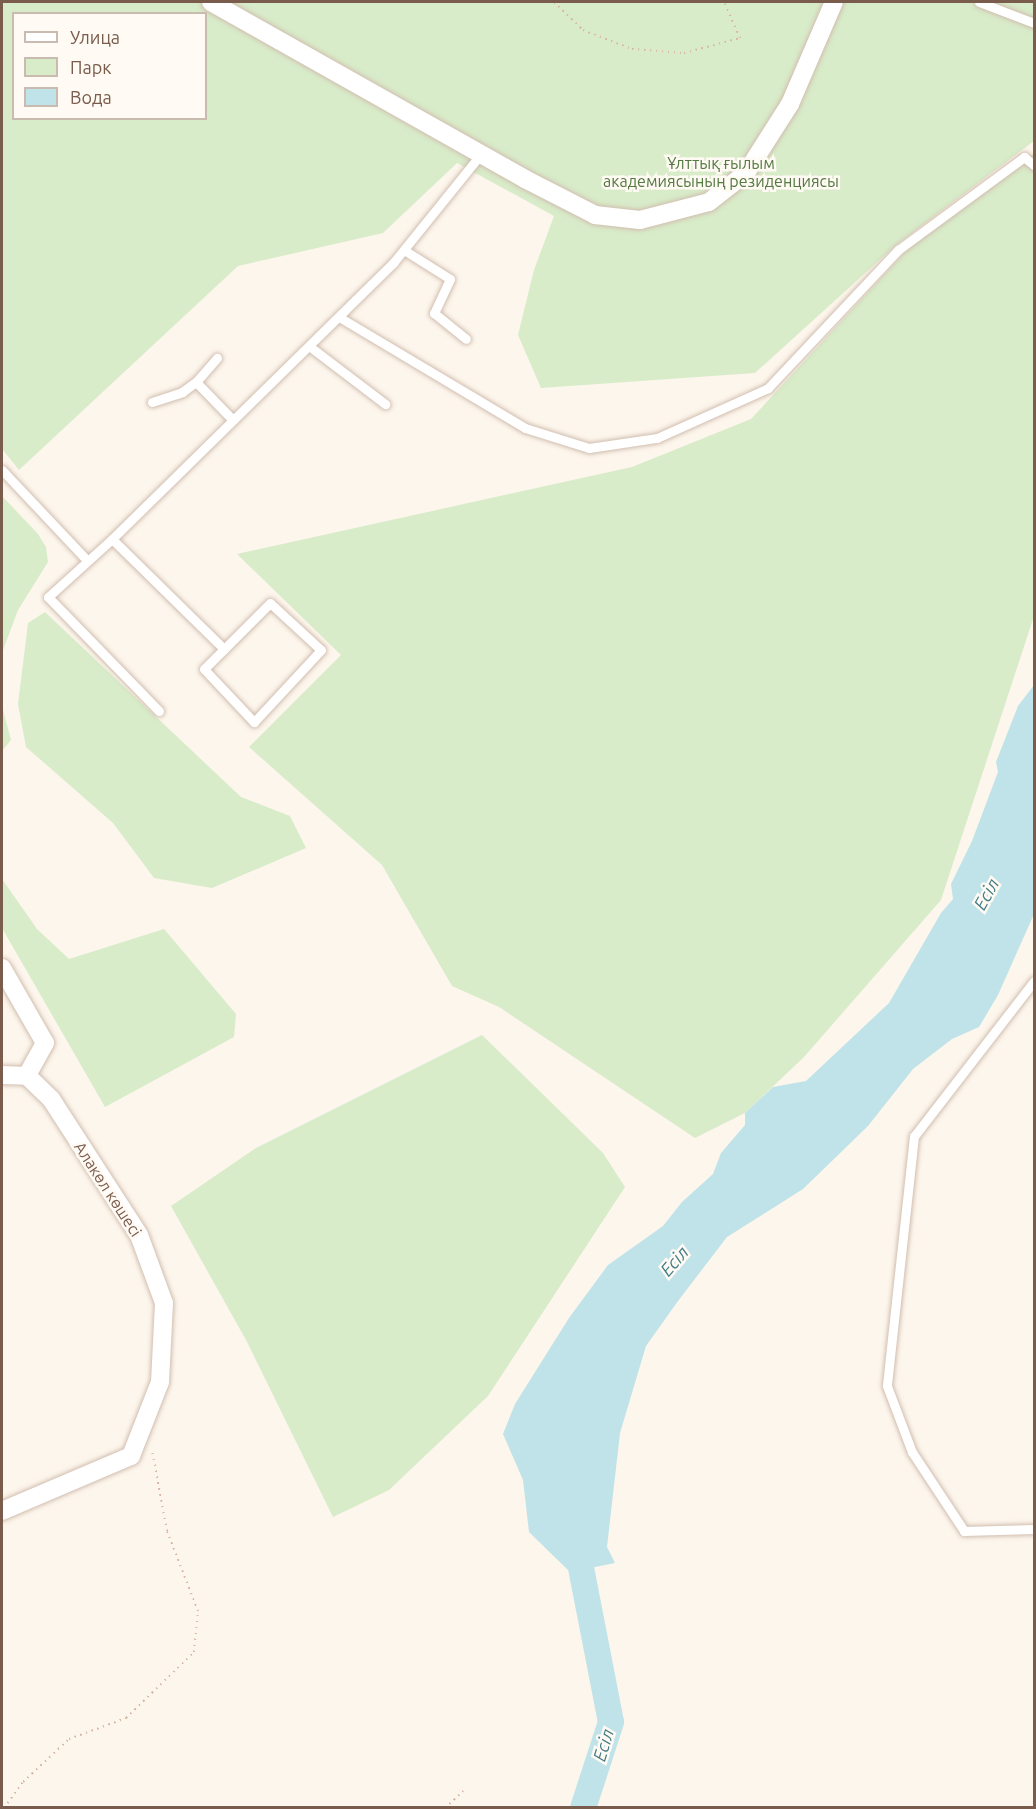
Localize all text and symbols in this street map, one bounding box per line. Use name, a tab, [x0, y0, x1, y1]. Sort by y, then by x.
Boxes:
legend	[12, 12, 207, 120]
text: Улица	[70, 27, 120, 47]
text: Парк	[70, 57, 111, 77]
text: Вода	[70, 87, 112, 107]
park label: Ұлттық ғылым академиясының резиденциясы	[603, 153, 839, 191]
water label: Есіл	[969, 875, 1003, 913]
street label: Алакөл көшесі	[70, 1138, 146, 1240]
water label: Есіл	[655, 1242, 693, 1280]
water label: Есіл	[588, 1726, 618, 1764]

